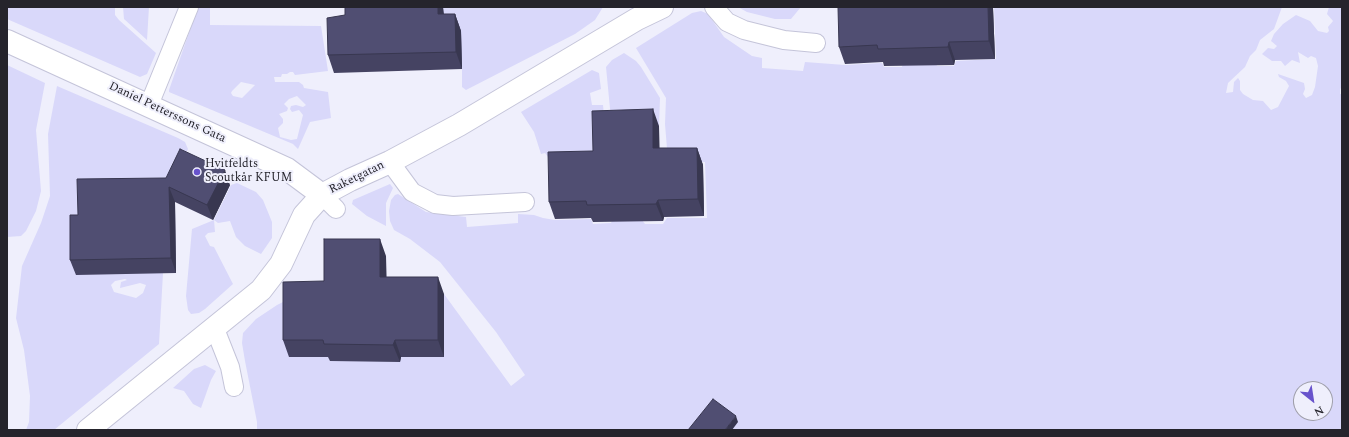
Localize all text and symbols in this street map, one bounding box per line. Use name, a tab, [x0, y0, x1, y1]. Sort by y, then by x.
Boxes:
street label: Daniel Petterssons Gata	[106, 80, 228, 146]
place label: Hvitfeldts Scoutkår KFUM	[205, 158, 292, 186]
street label: Raketgatan	[327, 158, 387, 198]
marker: Hvitfeldts Scoutkår KFUM	[192, 167, 202, 177]
north arrow	[1293, 381, 1333, 421]
text: N	[1311, 401, 1327, 421]

